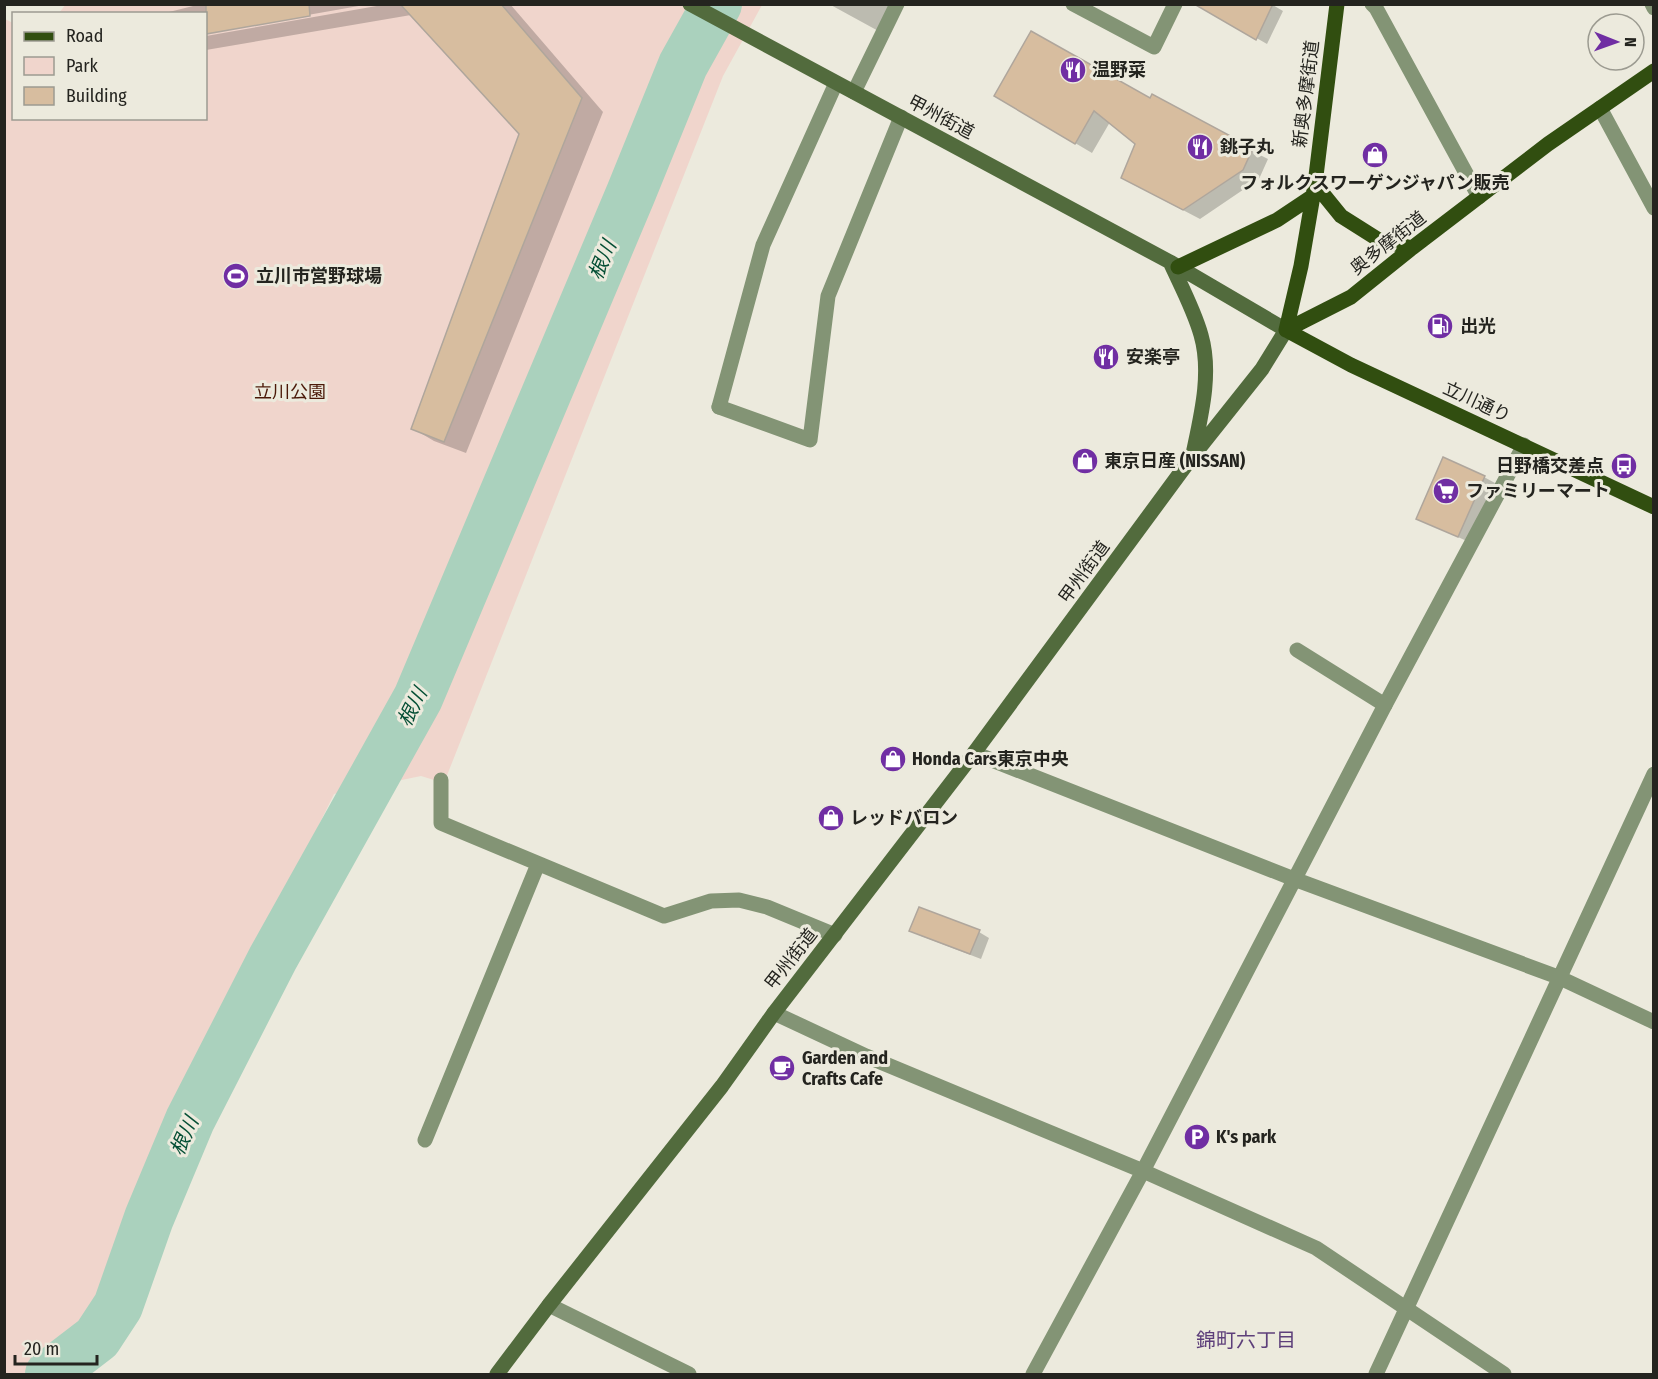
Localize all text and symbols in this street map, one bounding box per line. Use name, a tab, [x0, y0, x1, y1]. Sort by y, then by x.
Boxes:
legend	[12, 12, 207, 120]
north arrow	[1586, 12, 1646, 72]
text: Road	[66, 25, 103, 47]
text: N	[1621, 37, 1640, 47]
street label: 新奥多摩街道	[1289, 39, 1323, 149]
text: Park	[66, 55, 99, 77]
restaurant icon: 温野菜	[1058, 55, 1088, 85]
place label: 温野菜	[1092, 59, 1146, 81]
text: Building	[66, 85, 127, 107]
street label: 甲州街道	[904, 90, 978, 144]
restaurant icon: 銚子丸	[1185, 132, 1215, 162]
place label: 銚子丸	[1219, 136, 1274, 158]
shop icon: フォルクスワーゲンジャパン販売	[1360, 140, 1390, 170]
place label: フォルクスワーゲンジャパン販売	[1240, 172, 1510, 194]
street label: 奥多摩街道	[1346, 207, 1430, 279]
water label: 根川	[583, 235, 622, 283]
sports icon: 立川市営野球場	[221, 261, 251, 291]
place label: 立川市営野球場	[256, 265, 382, 287]
fuel station icon: 出光	[1425, 311, 1455, 341]
place label: 出光	[1460, 315, 1496, 337]
restaurant icon: 安楽亭	[1091, 342, 1121, 372]
place label: 安楽亭	[1126, 346, 1180, 368]
street label: 立川通り	[1440, 377, 1514, 427]
park label: 立川公園	[254, 381, 326, 403]
shop icon: 東京日産 (NISSAN)	[1070, 446, 1100, 476]
place label: 東京日産 (NISSAN)	[1104, 450, 1246, 472]
bus stop icon: 日野橋交差点	[1609, 451, 1639, 481]
place label: 日野橋交差点	[1496, 455, 1604, 477]
supermarket icon: ファミリーマート	[1431, 476, 1461, 506]
place label: ファミリーマート	[1466, 480, 1610, 502]
street label: 甲州街道	[1054, 536, 1114, 608]
water label: 根川	[392, 682, 433, 730]
shop icon: Honda Cars東京中央	[878, 744, 908, 774]
place label: Honda Cars東京中央	[912, 748, 1069, 770]
shop icon: レッドバロン	[816, 803, 846, 833]
place label: レッドバロン	[850, 807, 958, 829]
street label: 甲州街道	[760, 924, 822, 994]
place label: Garden and Crafts Cafe	[802, 1047, 888, 1090]
cafe icon: Garden and Crafts Cafe	[767, 1053, 797, 1083]
water label: 根川	[165, 1111, 204, 1159]
parking icon: K's park	[1182, 1122, 1212, 1152]
place label: K's park	[1216, 1126, 1277, 1148]
scale bar	[15, 1328, 98, 1366]
district label: 錦町六丁目	[1196, 1328, 1296, 1352]
text: 20 m	[24, 1338, 59, 1360]

